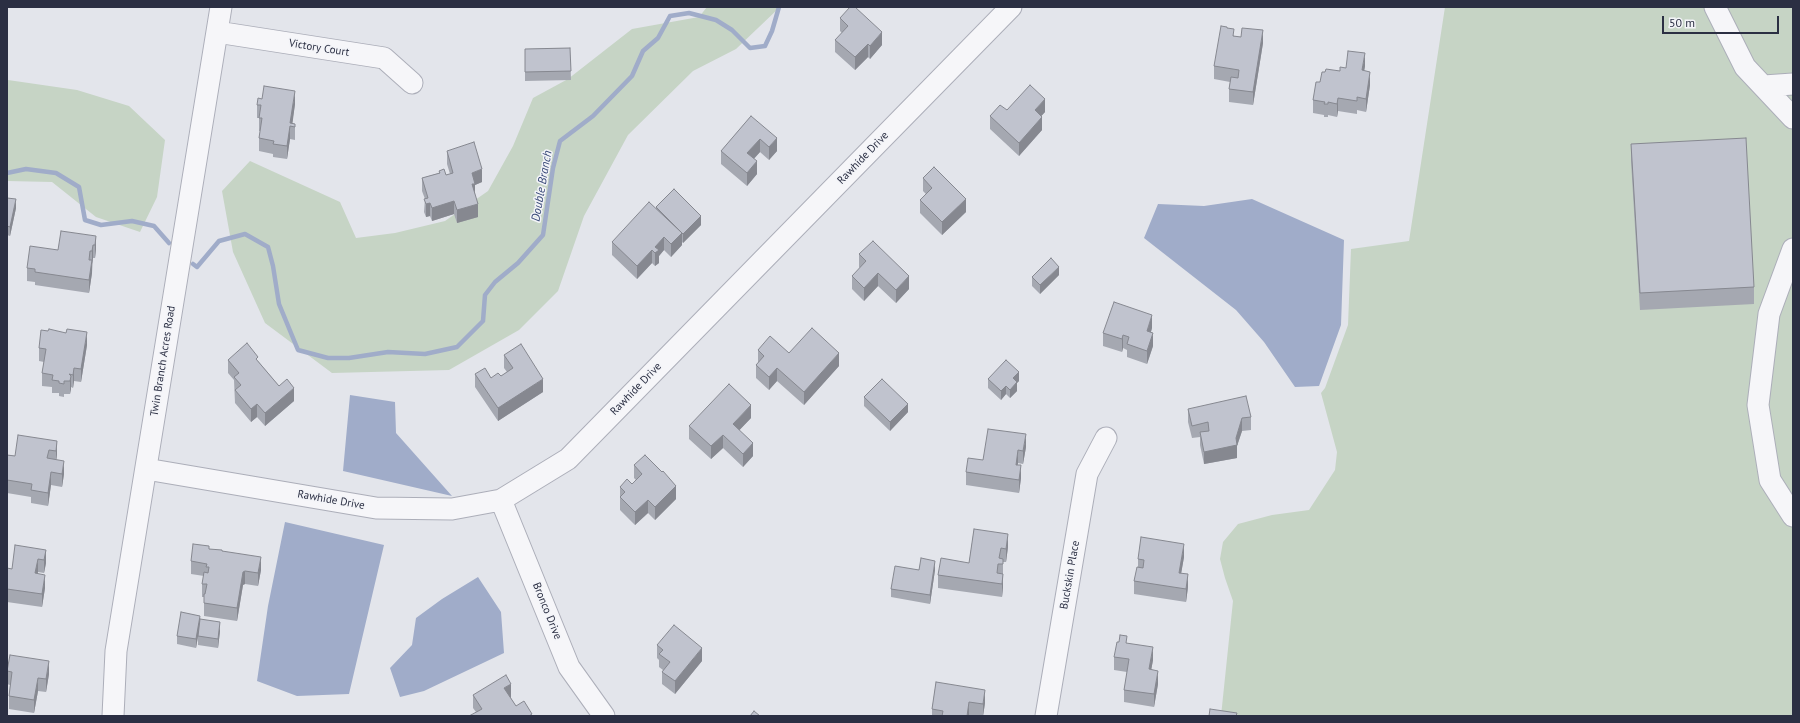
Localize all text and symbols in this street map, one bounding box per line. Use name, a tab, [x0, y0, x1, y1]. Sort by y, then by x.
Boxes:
scale bar	[1664, 8, 1781, 34]
text: 50 m	[1669, 15, 1695, 30]
street label: Victory Court	[288, 37, 350, 59]
street label: Rawhide Drive	[835, 129, 891, 187]
water label: Double Branch	[529, 149, 555, 223]
street label: Twin Branch Acres Road	[148, 305, 178, 417]
street label: Rawhide Drive	[608, 360, 664, 418]
street label: Rawhide Drive	[296, 488, 366, 512]
street label: Buckskin Place	[1057, 540, 1083, 610]
street label: Bronco Drive	[530, 581, 564, 641]

